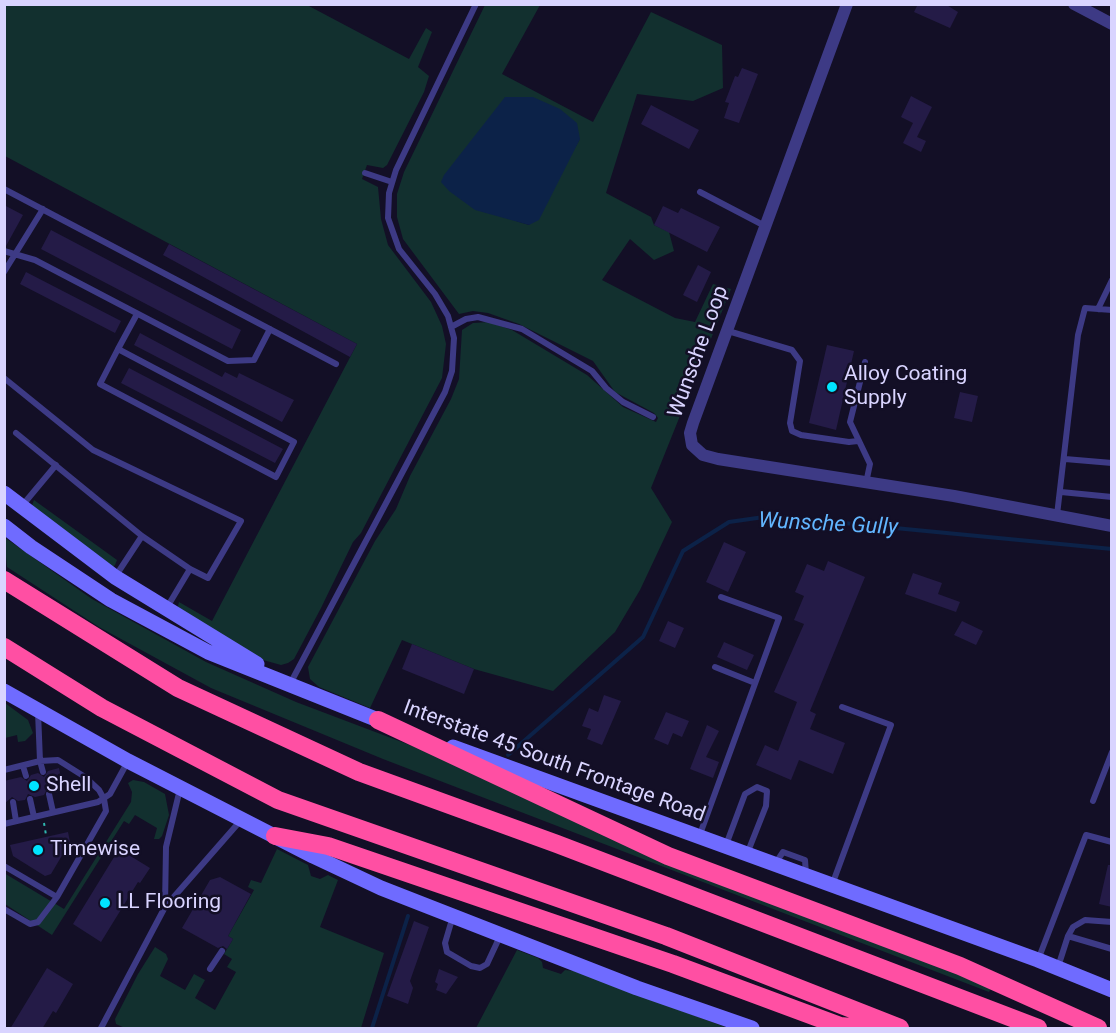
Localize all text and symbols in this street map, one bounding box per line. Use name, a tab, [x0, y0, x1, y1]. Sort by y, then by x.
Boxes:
street label: Wunsche Loop	[663, 283, 735, 421]
place label: Alloy Coating Supply	[844, 362, 967, 412]
marker: Alloy Coating Supply	[825, 380, 839, 394]
water label: Wunsche Gully	[758, 508, 898, 542]
street label: Interstate 45 South Frontage Road	[399, 695, 709, 829]
place label: Shell	[46, 773, 91, 799]
marker: Shell	[27, 779, 41, 793]
place label: Timewise	[50, 837, 140, 863]
marker: Timewise	[31, 843, 45, 857]
place label: LL Flooring	[117, 890, 221, 916]
marker: LL Flooring	[98, 896, 112, 910]

